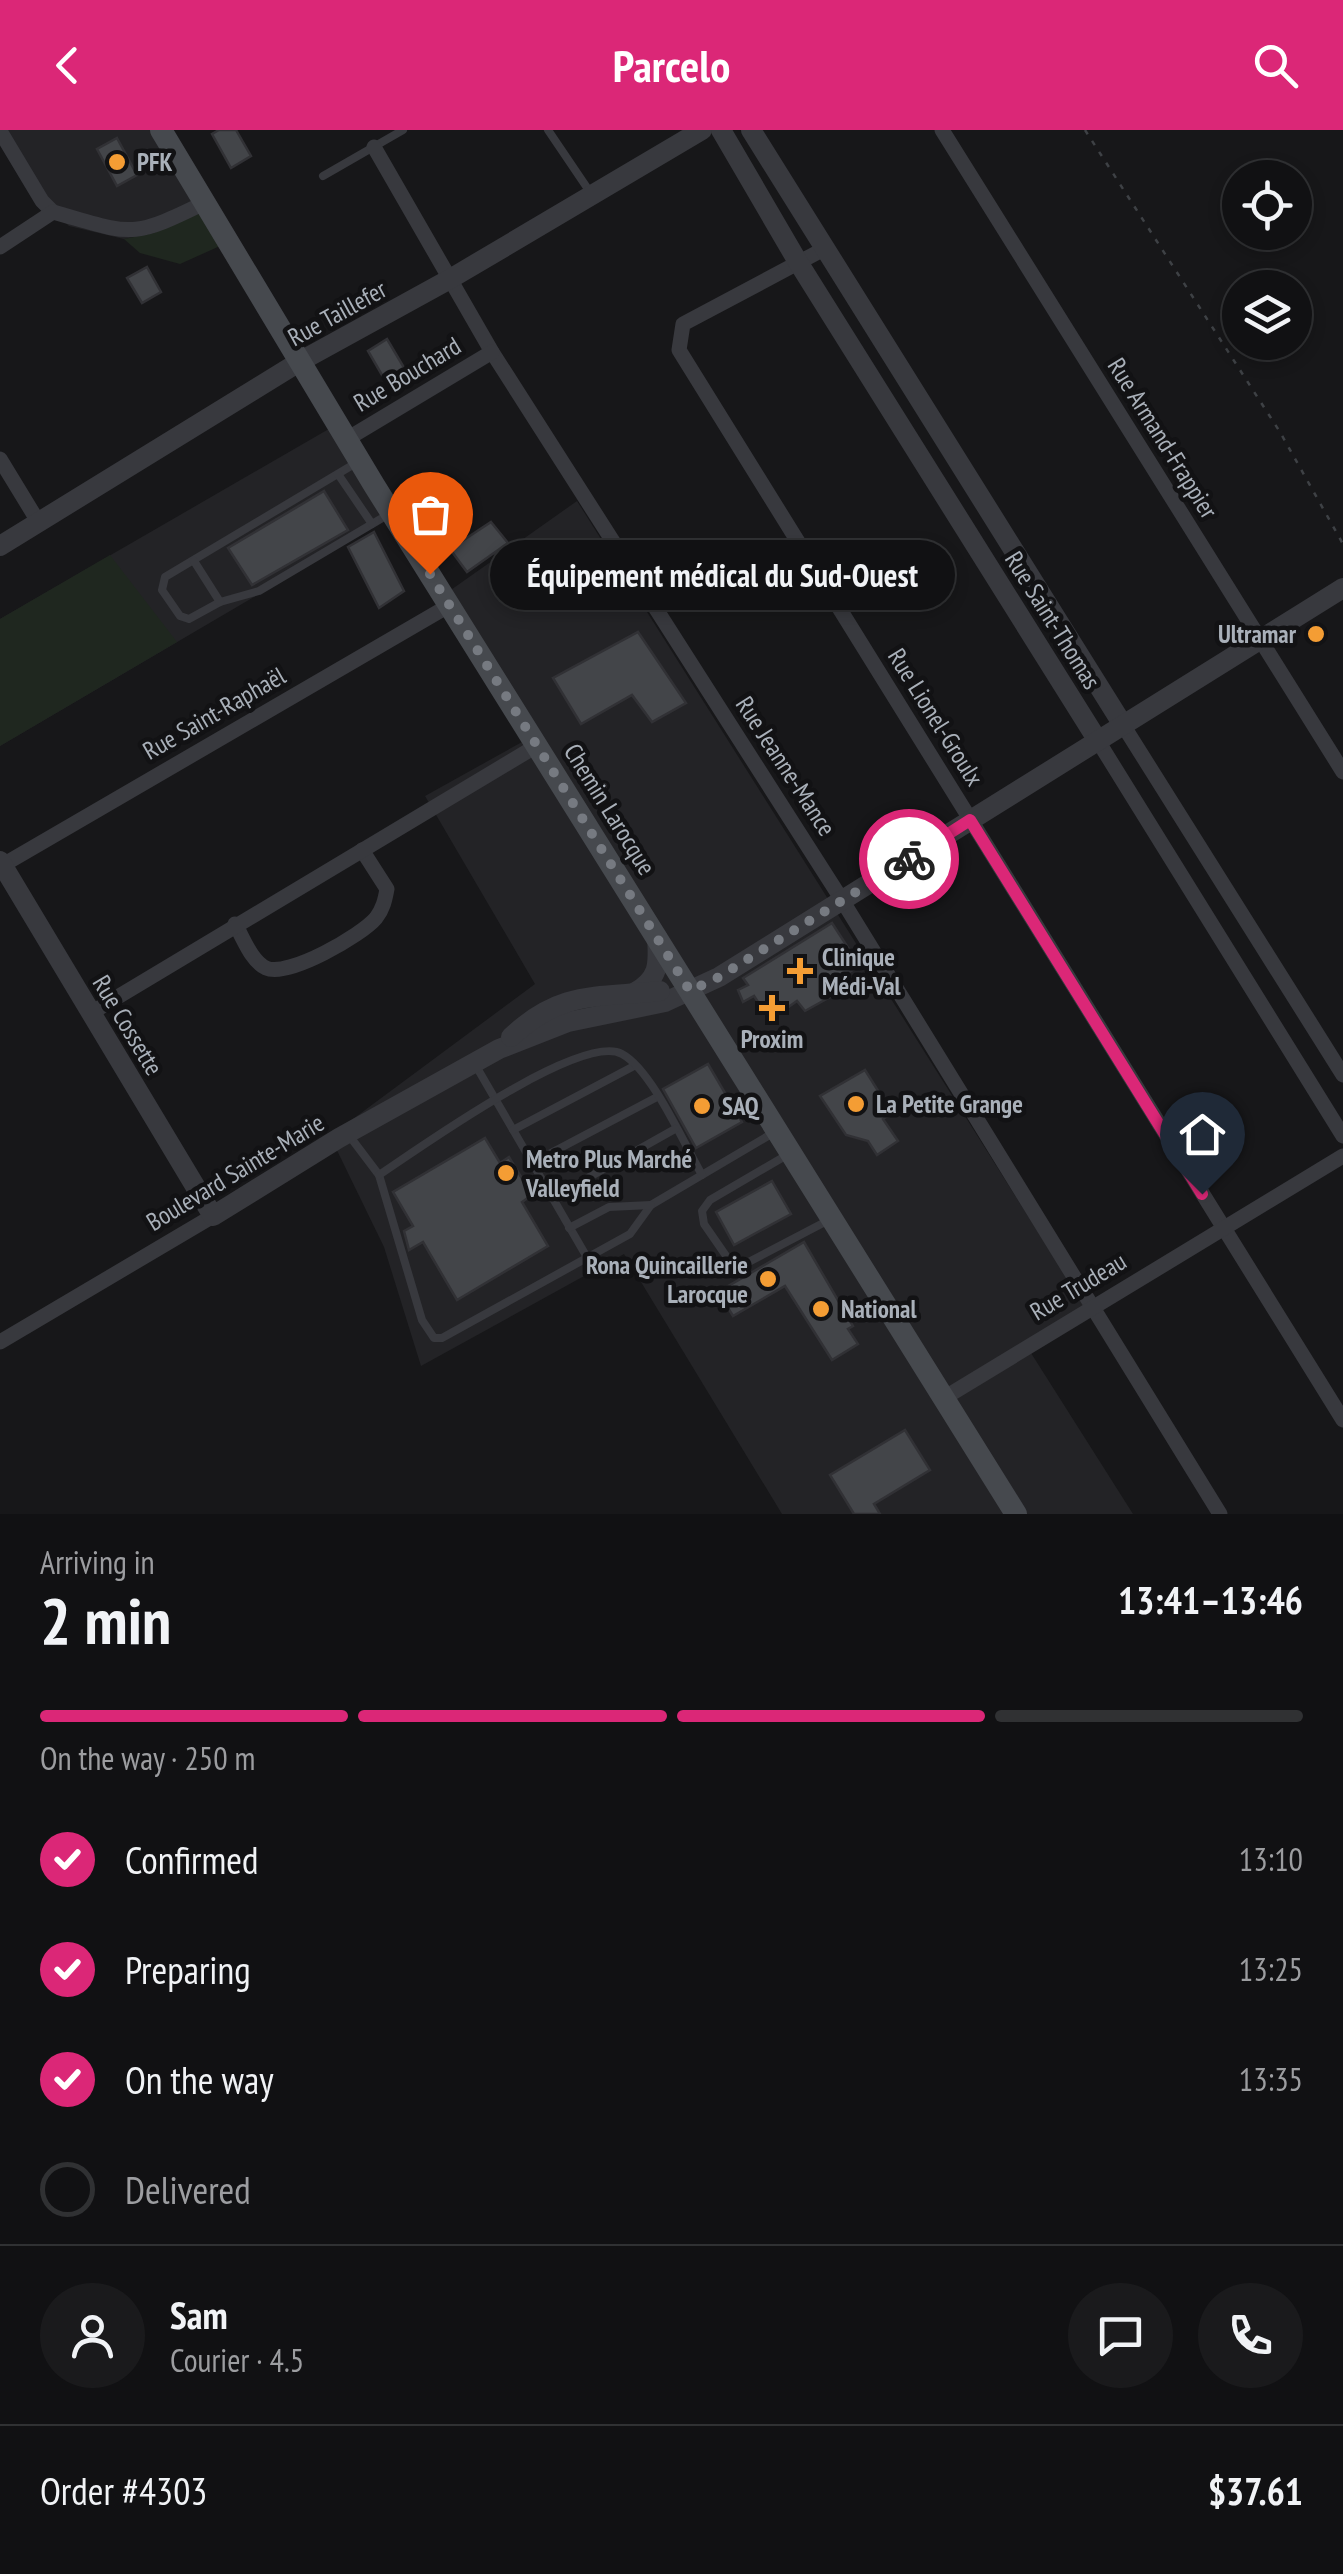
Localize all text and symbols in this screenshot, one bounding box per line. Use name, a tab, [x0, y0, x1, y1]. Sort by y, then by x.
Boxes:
text: Parcelo	[613, 36, 730, 94]
icon: back	[40, 38, 95, 93]
icon: search	[1248, 38, 1303, 93]
place label: PFK	[137, 146, 172, 178]
marker: PFK	[106, 151, 128, 173]
map controls	[1222, 160, 1312, 360]
button: locate	[1222, 160, 1312, 250]
button: layers	[1222, 270, 1312, 360]
street label: Rue Taillefer	[282, 273, 392, 353]
street label: Rue Bouchard	[348, 330, 466, 418]
street label: Rue Armand-Frappier	[1101, 352, 1225, 524]
pin	[388, 472, 473, 575]
icon: bag	[403, 487, 458, 542]
callout: Équipement médical du Sud-Ouest	[490, 539, 955, 609]
street label: Rue Saint-Thomas	[998, 545, 1108, 695]
text: Équipement médical du Sud-Ouest	[527, 554, 918, 596]
place label: Ultramar	[1218, 618, 1297, 650]
marker: Ultramar	[1305, 623, 1327, 645]
street label: Rue Lionel-Groulx	[881, 642, 991, 792]
street label: Rue Saint-Raphaël	[137, 659, 291, 767]
street label: Rue Jeanne-Mance	[729, 690, 843, 842]
street label: Chemin Larocque	[557, 737, 663, 881]
courier	[859, 809, 959, 909]
icon: bike	[882, 832, 937, 887]
place label: Clinique Médi-Val	[822, 941, 902, 1002]
marker: Clinique Médi-Val	[787, 958, 813, 984]
street label: Rue Cossette	[86, 969, 170, 1081]
marker: Proxim	[761, 997, 783, 1019]
place label: Proxim	[741, 1023, 803, 1055]
place label: La Petite Grange	[876, 1088, 1023, 1120]
place label: SAQ	[722, 1090, 760, 1122]
pin	[1160, 1092, 1245, 1195]
marker: La Petite Grange	[845, 1093, 867, 1115]
marker: SAQ	[691, 1095, 713, 1117]
street label: Boulevard Sainte-Marie	[140, 1106, 330, 1238]
icon: home	[1175, 1107, 1230, 1162]
place label: Metro Plus Marché Valleyfield	[525, 1143, 692, 1204]
marker: Metro Plus Marché Valleyfield	[495, 1162, 517, 1184]
street label: Rue Trudeau	[1024, 1245, 1132, 1327]
place label: Rona Quincaillerie Larocque	[586, 1249, 748, 1310]
marker: Rona Quincaillerie Larocque	[757, 1268, 779, 1290]
place label: National	[841, 1293, 917, 1325]
marker: National	[810, 1298, 832, 1320]
text: Arriving in	[40, 1541, 155, 1583]
text: 13:41–13:46	[1118, 1575, 1303, 1624]
text: 2 min	[40, 1578, 171, 1662]
text: On the way · 250 m	[40, 1737, 255, 1779]
icon: check	[40, 1832, 95, 1887]
text: Confirmed	[125, 1835, 258, 1884]
text: 13:10	[1239, 1838, 1303, 1880]
icon: check	[40, 1942, 95, 1997]
text: Preparing	[125, 1945, 251, 1994]
text: 13:25	[1239, 1948, 1303, 1990]
icon: check	[40, 2052, 95, 2107]
text: On the way	[125, 2055, 273, 2104]
text: 13:35	[1239, 2058, 1303, 2100]
text: Delivered	[125, 2165, 251, 2214]
button: person	[40, 2283, 145, 2388]
button: chat	[1068, 2283, 1173, 2388]
button: phone	[1198, 2283, 1303, 2388]
text: Sam	[170, 2290, 228, 2339]
text: Courier · 4.5	[170, 2339, 304, 2381]
text: Order #4303	[40, 2466, 207, 2515]
text: $37.61	[1208, 2466, 1303, 2515]

